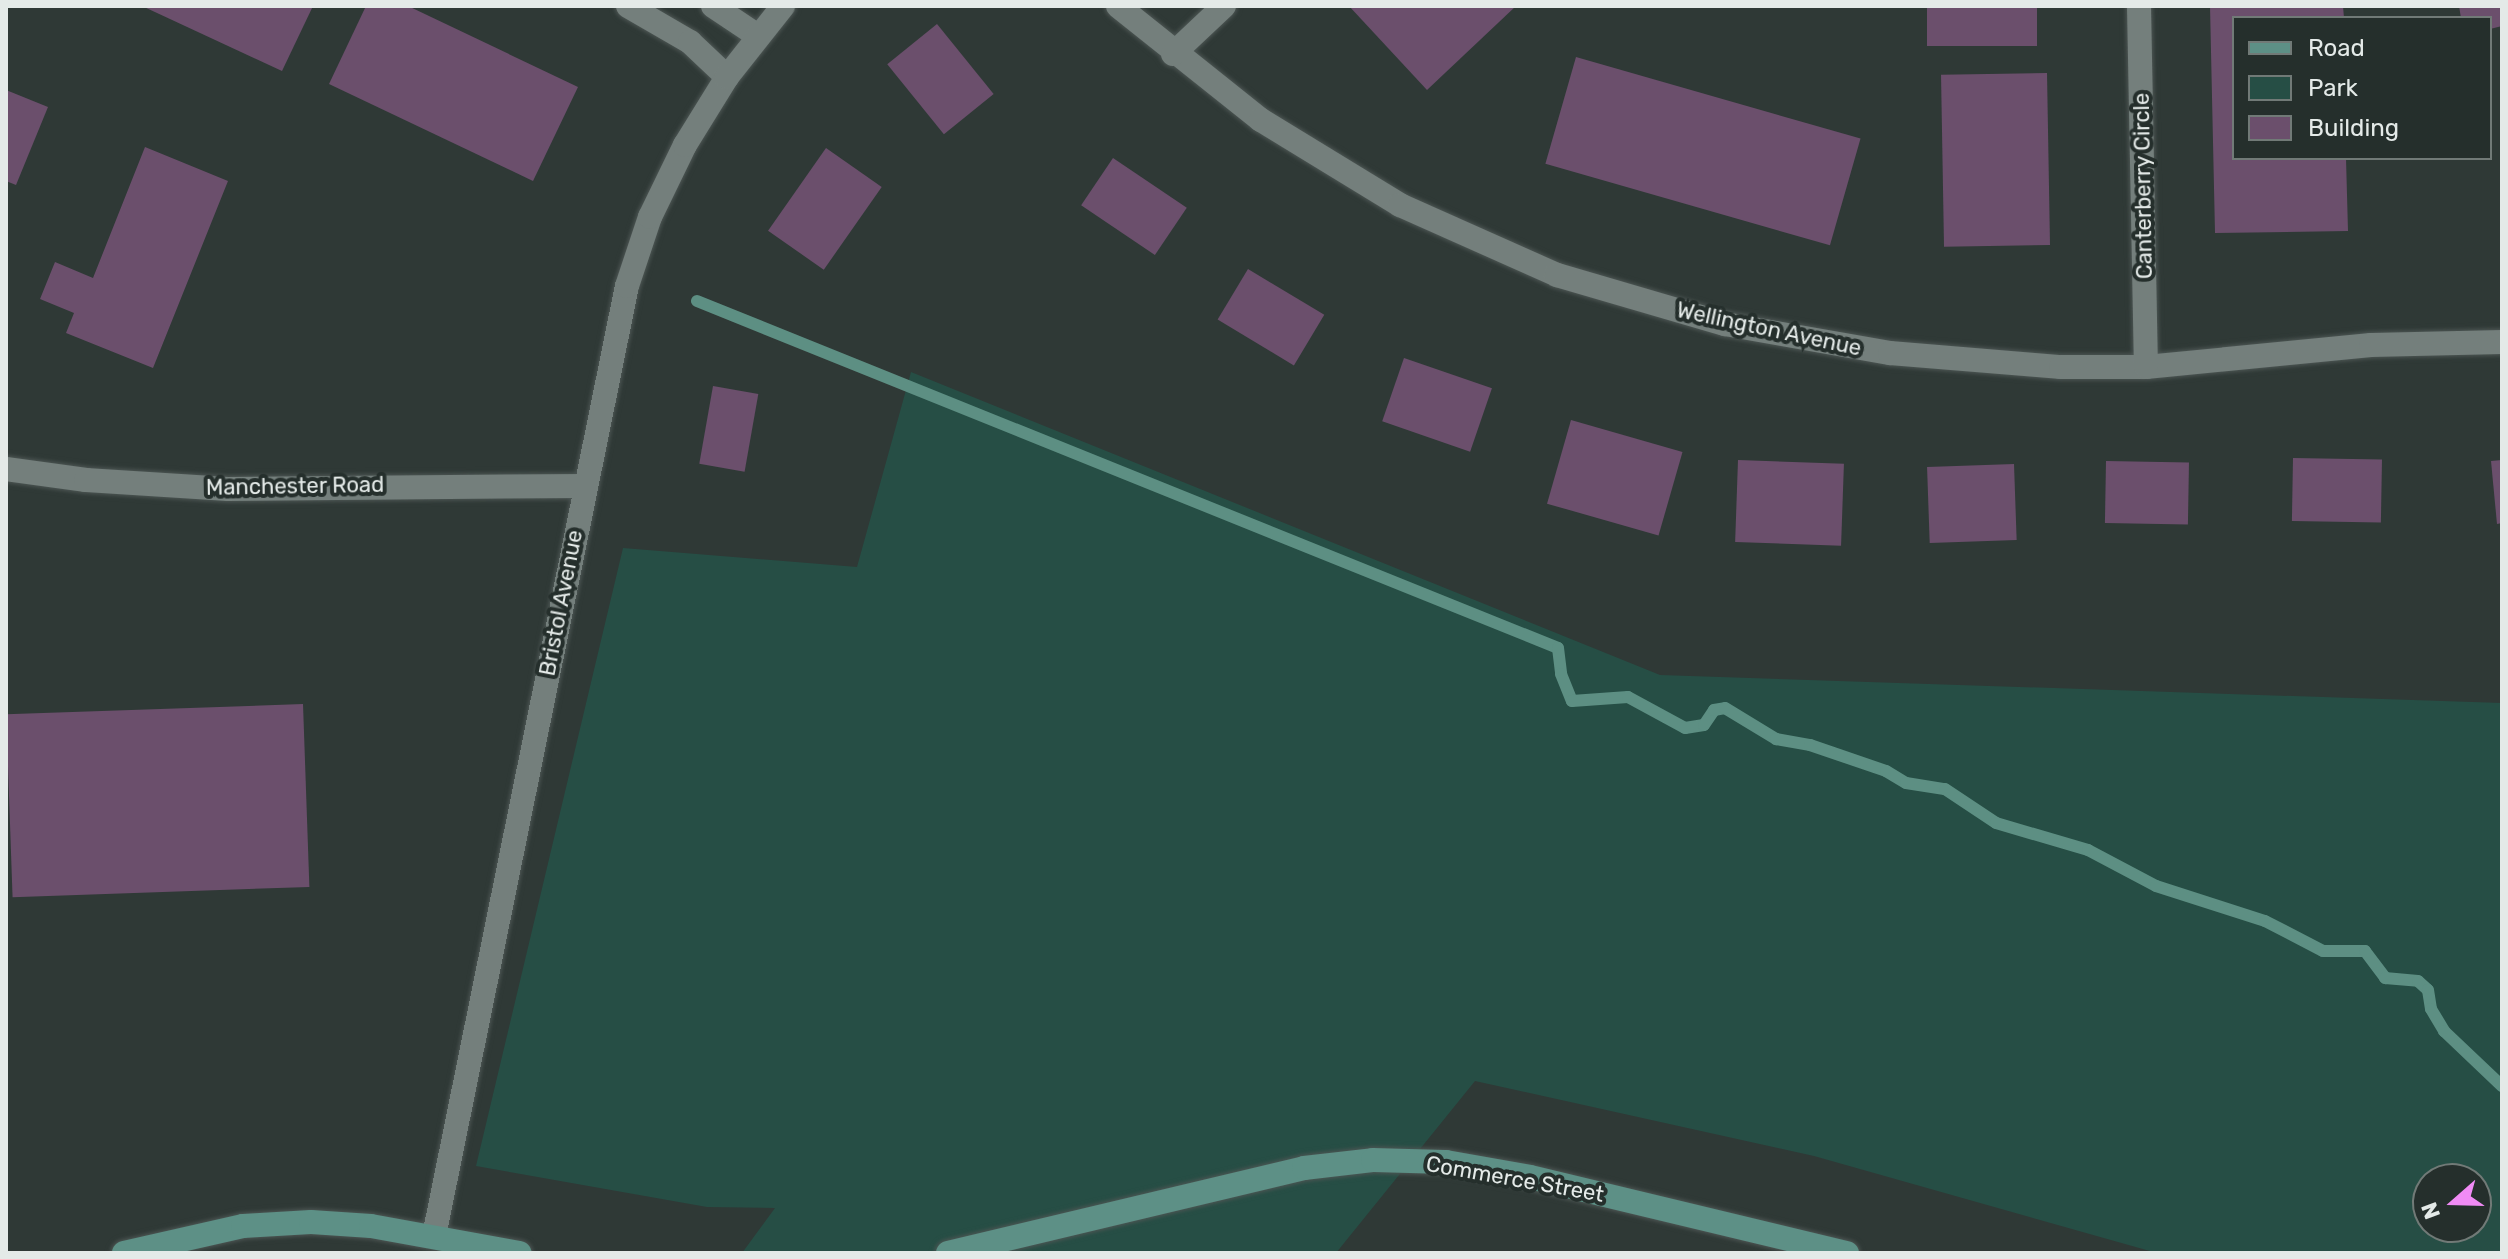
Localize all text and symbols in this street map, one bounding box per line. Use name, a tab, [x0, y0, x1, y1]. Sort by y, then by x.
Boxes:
legend	[2232, 16, 2492, 160]
text: Road	[2308, 34, 2365, 62]
text: Park	[2308, 74, 2358, 102]
street label: Canterberry Circle	[2128, 92, 2158, 280]
text: Building	[2308, 114, 2399, 142]
street label: Wellington Avenue	[1674, 296, 1864, 362]
street label: Manchester Road	[205, 471, 385, 501]
street label: Bristol Avenue	[534, 528, 588, 678]
street label: Commerce Street	[1424, 1150, 1606, 1208]
north arrow	[2412, 1163, 2492, 1243]
text: N	[2415, 1199, 2446, 1223]

